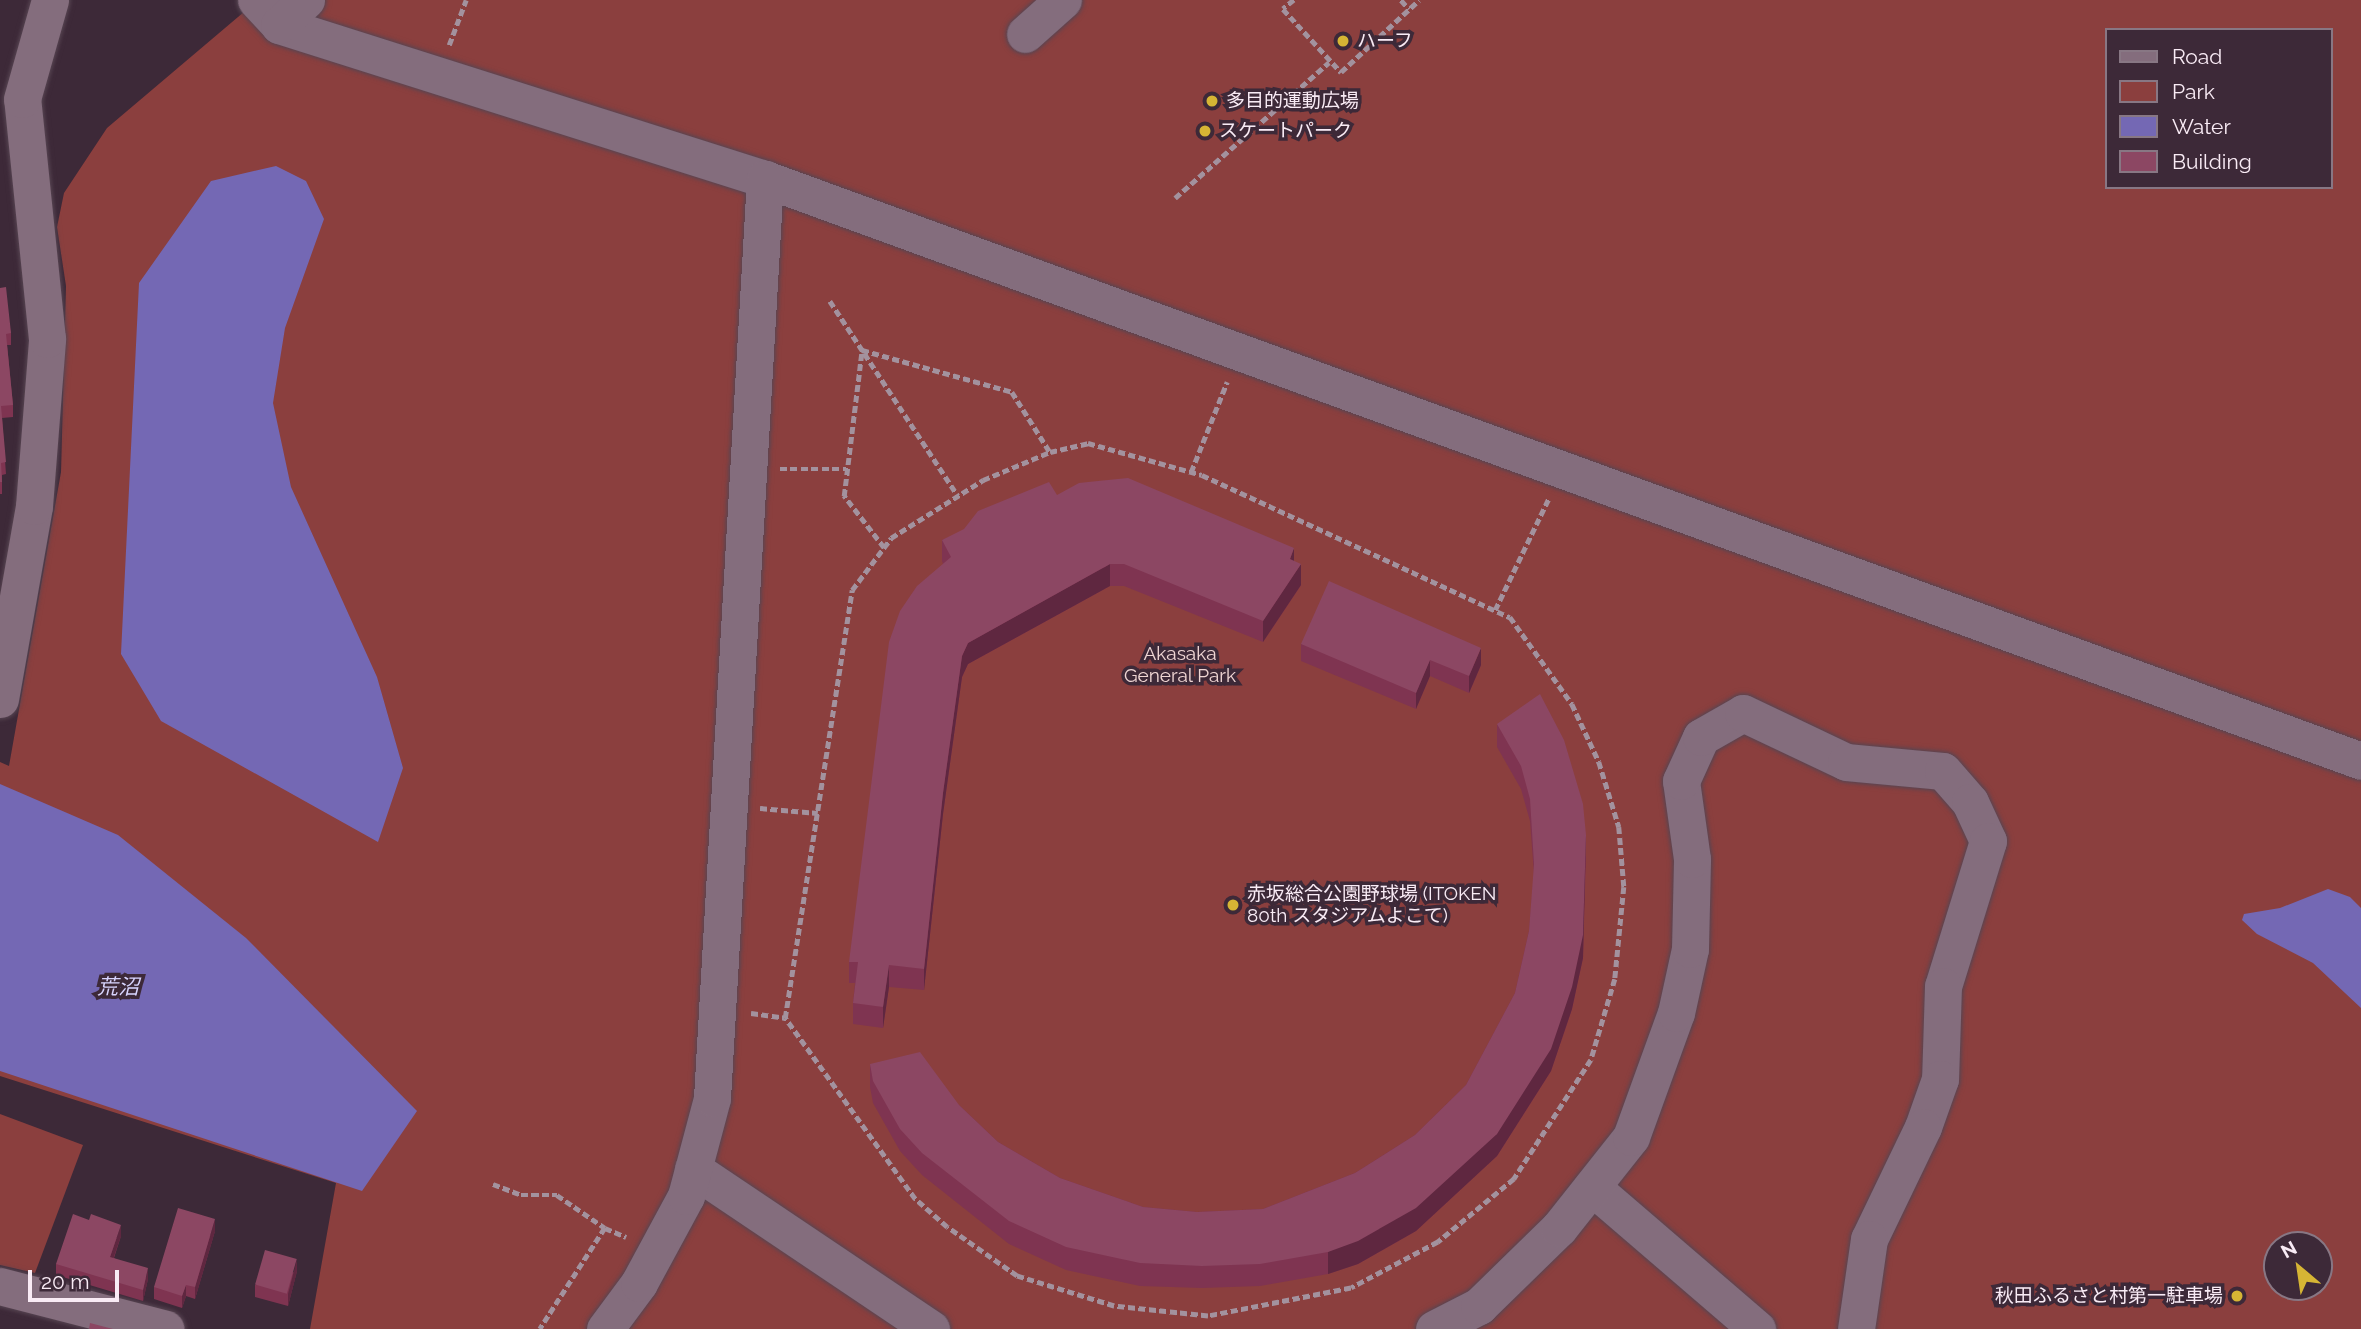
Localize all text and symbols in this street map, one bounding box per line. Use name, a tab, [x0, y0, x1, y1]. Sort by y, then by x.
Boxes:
legend	[2106, 28, 2333, 189]
place label: ハーフ	[1357, 30, 1414, 52]
marker: ハーフ	[1335, 33, 1351, 49]
text: Road	[2172, 44, 2222, 69]
text: Park	[2172, 79, 2215, 104]
place label: 多目的運動広場	[1226, 90, 1359, 112]
marker: 多目的運動広場	[1204, 93, 1220, 109]
text: Water	[2172, 114, 2231, 139]
place label: スケートパーク	[1219, 120, 1352, 142]
marker: スケートパーク	[1197, 123, 1213, 139]
text: Building	[2172, 149, 2252, 174]
park label: Akasaka General Park	[1124, 643, 1236, 687]
place label: 赤坂総合公園野球場 (ITOKEN 80th スタジアムよこて)	[1247, 883, 1497, 927]
marker: 赤坂総合公園野球場 (ITOKEN 80th スタジアムよこて)	[1225, 897, 1241, 913]
water label: 荒沼	[97, 974, 139, 1000]
north arrow	[2263, 1231, 2333, 1301]
text: N	[2277, 1236, 2300, 1263]
scale bar	[32, 1256, 122, 1300]
text: 20 m	[41, 1269, 89, 1294]
place label: 秋田ふるさと村第一駐車場	[1995, 1285, 2223, 1307]
marker: 秋田ふるさと村第一駐車場	[2229, 1288, 2245, 1304]

